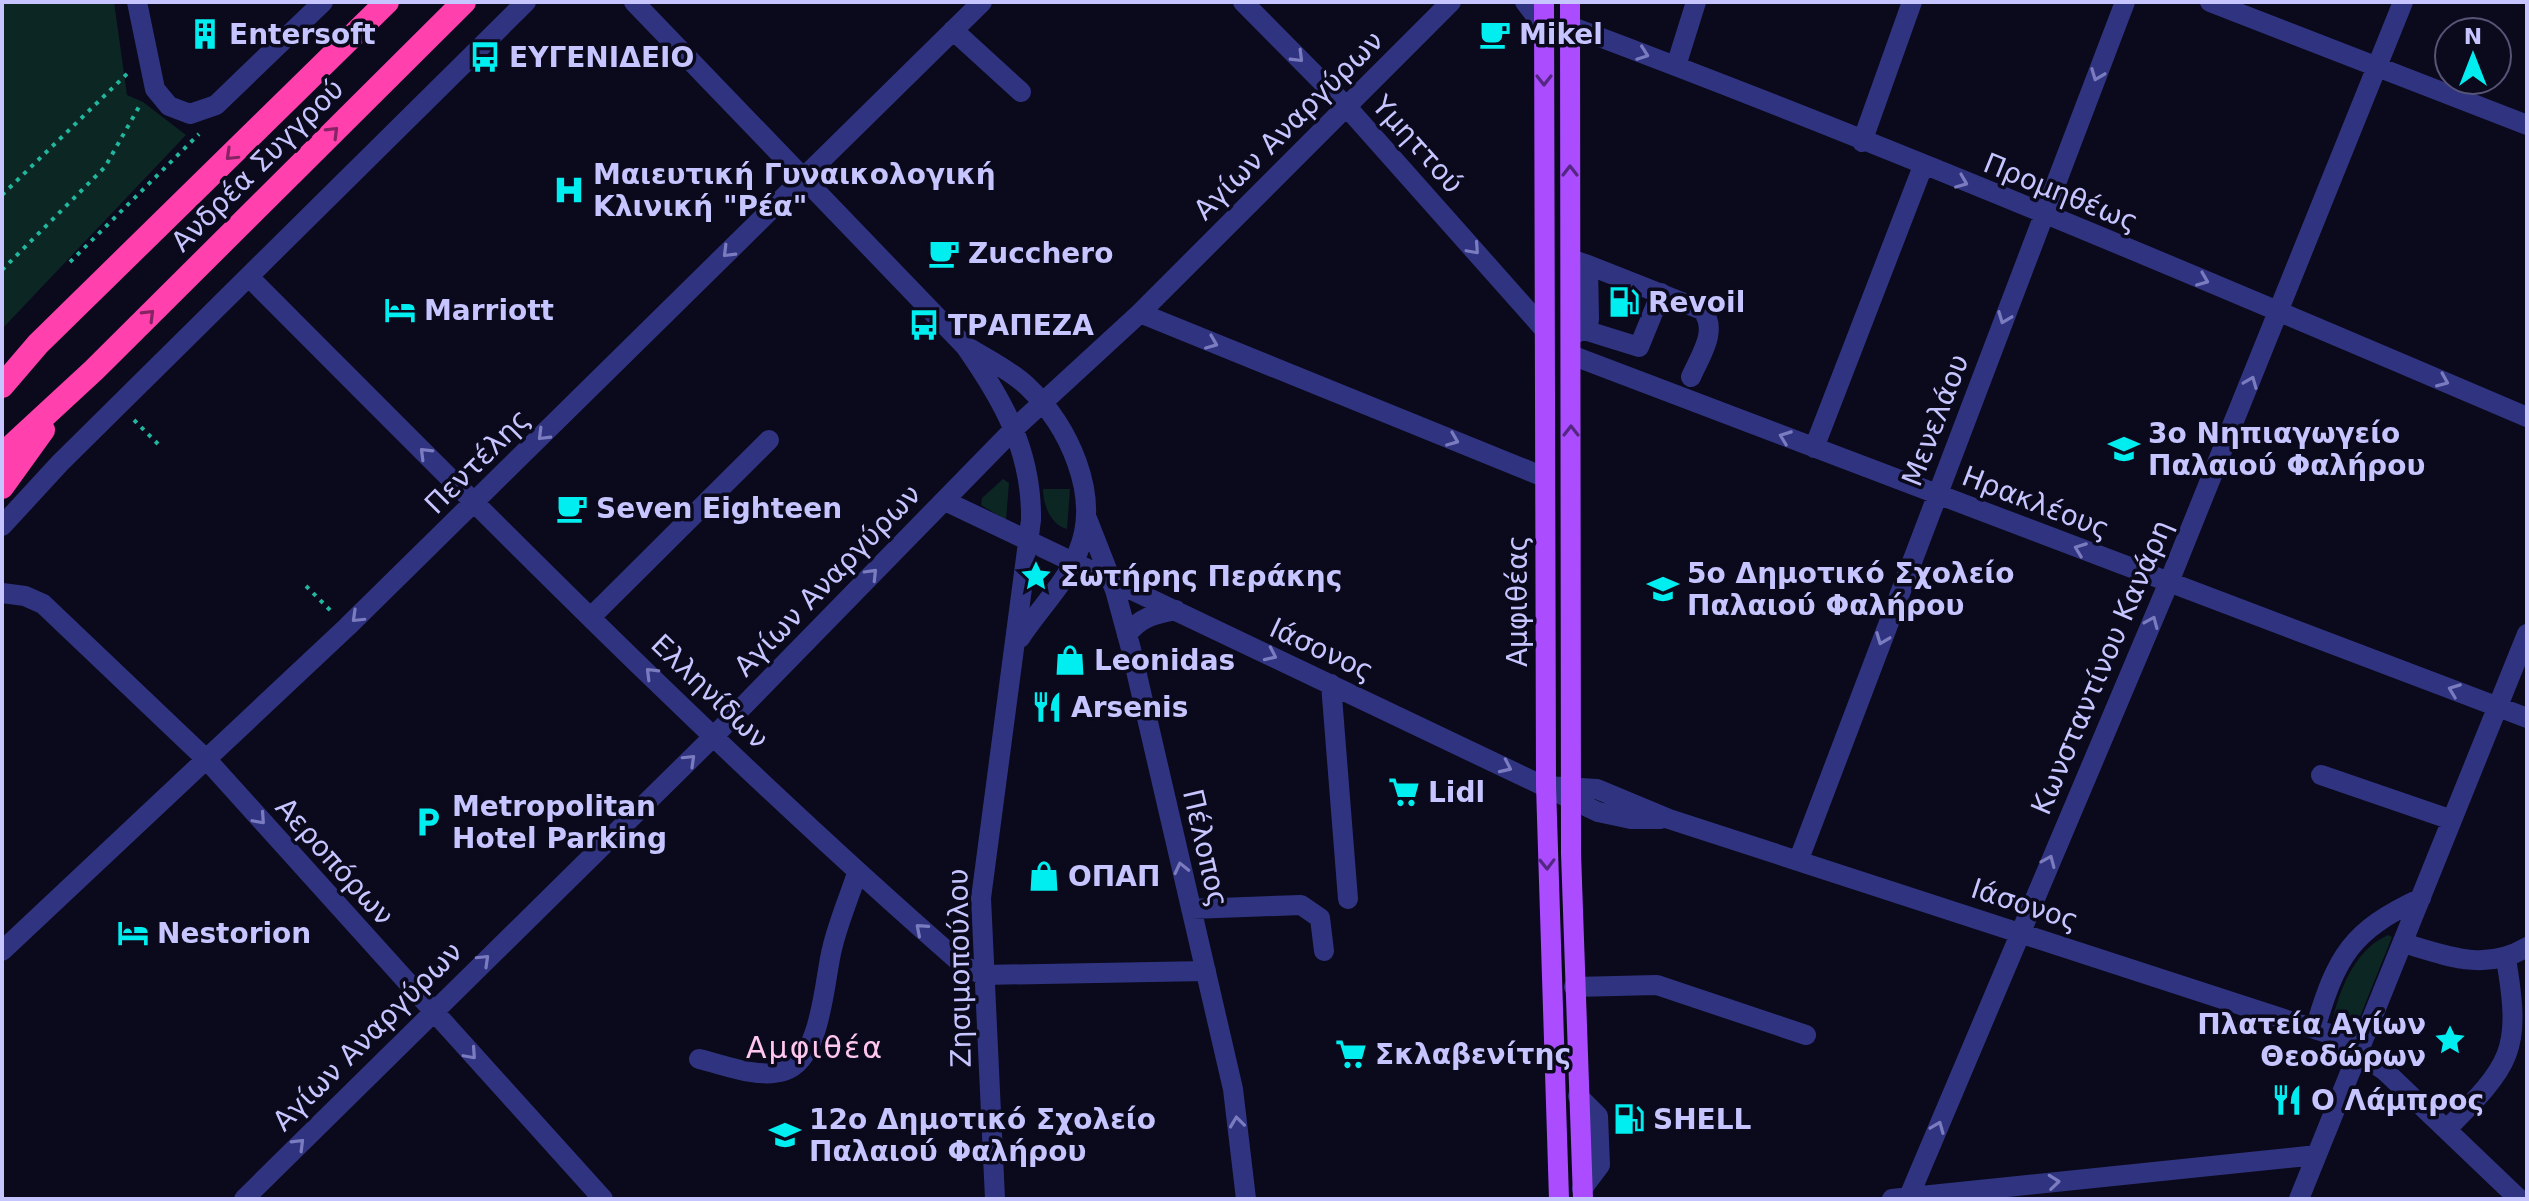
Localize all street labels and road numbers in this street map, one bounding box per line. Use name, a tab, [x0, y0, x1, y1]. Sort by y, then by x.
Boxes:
street label: Αγίων Αναργύρων	[1187, 24, 1390, 227]
street label: Ανδρέα Συγγρού	[164, 72, 350, 258]
street label: Υμηττού	[1365, 88, 1470, 200]
street label: Προμηθέως	[1979, 147, 2143, 238]
street label: Μενελάου	[1895, 350, 1976, 491]
street label: Πεντέλης	[418, 402, 537, 521]
street label: Ηρακλέους	[1957, 459, 2114, 546]
street label: Αγίων Αναργύρων	[727, 478, 927, 683]
street label: Κωνσταντίνου Κανάρη	[2024, 515, 2179, 819]
street label: Αμφιθέας	[1501, 535, 1534, 667]
street label: Ιάσονος	[1265, 611, 1379, 688]
street label: Ελληνίδων	[644, 627, 775, 755]
street label: Πέλοπος	[1176, 786, 1235, 910]
street label: Αεροπόρων	[269, 791, 400, 932]
street label: Ζησιμοπούλου	[941, 868, 978, 1068]
street label: Ιάσονος	[1967, 872, 2083, 937]
street label: Αγίων Αναργύρων	[266, 935, 469, 1138]

